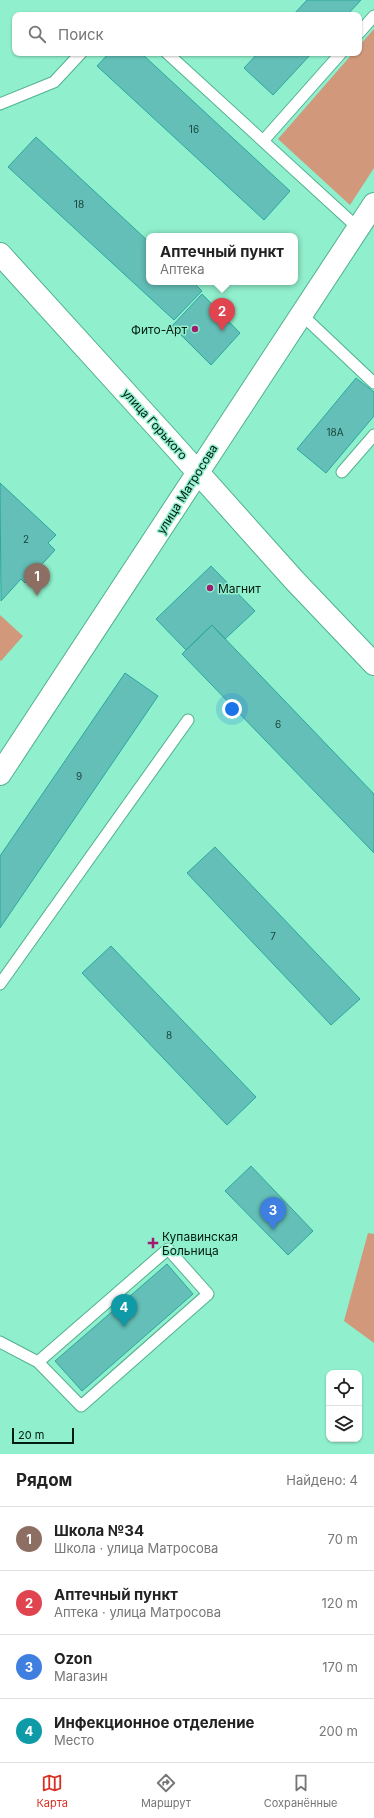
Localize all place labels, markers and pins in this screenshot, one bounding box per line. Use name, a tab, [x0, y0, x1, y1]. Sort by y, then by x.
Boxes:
pin: 2	[209, 298, 235, 331]
place label: Фито-Арт	[131, 322, 187, 337]
marker: Фито-Арт	[190, 324, 200, 334]
pin: 1	[24, 563, 50, 596]
place label: Магнит	[218, 581, 261, 596]
marker: Магнит	[205, 583, 215, 593]
pin: 3	[260, 1197, 286, 1230]
place label: Купавинская Больница	[162, 1229, 238, 1258]
marker: Купавинская Больница	[147, 1237, 159, 1249]
pin: 4	[111, 1294, 137, 1327]

